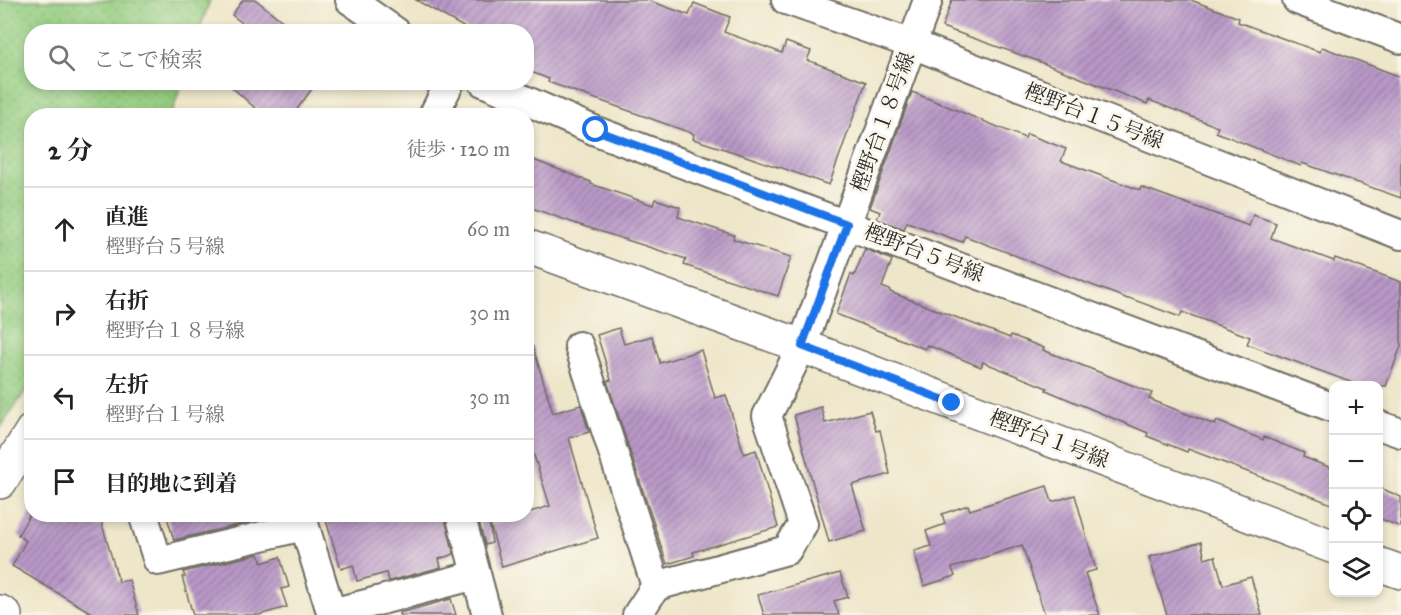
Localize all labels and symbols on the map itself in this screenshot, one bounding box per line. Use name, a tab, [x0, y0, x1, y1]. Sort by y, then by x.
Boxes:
street label: 樫野台１８号線	[846, 48, 920, 196]
street label: 樫野台１５号線	[1021, 78, 1167, 154]
route start	[582, 116, 608, 142]
street label: 樫野台５号線	[861, 218, 987, 288]
route end	[938, 389, 964, 415]
street label: 樫野台１号線	[986, 404, 1112, 474]

